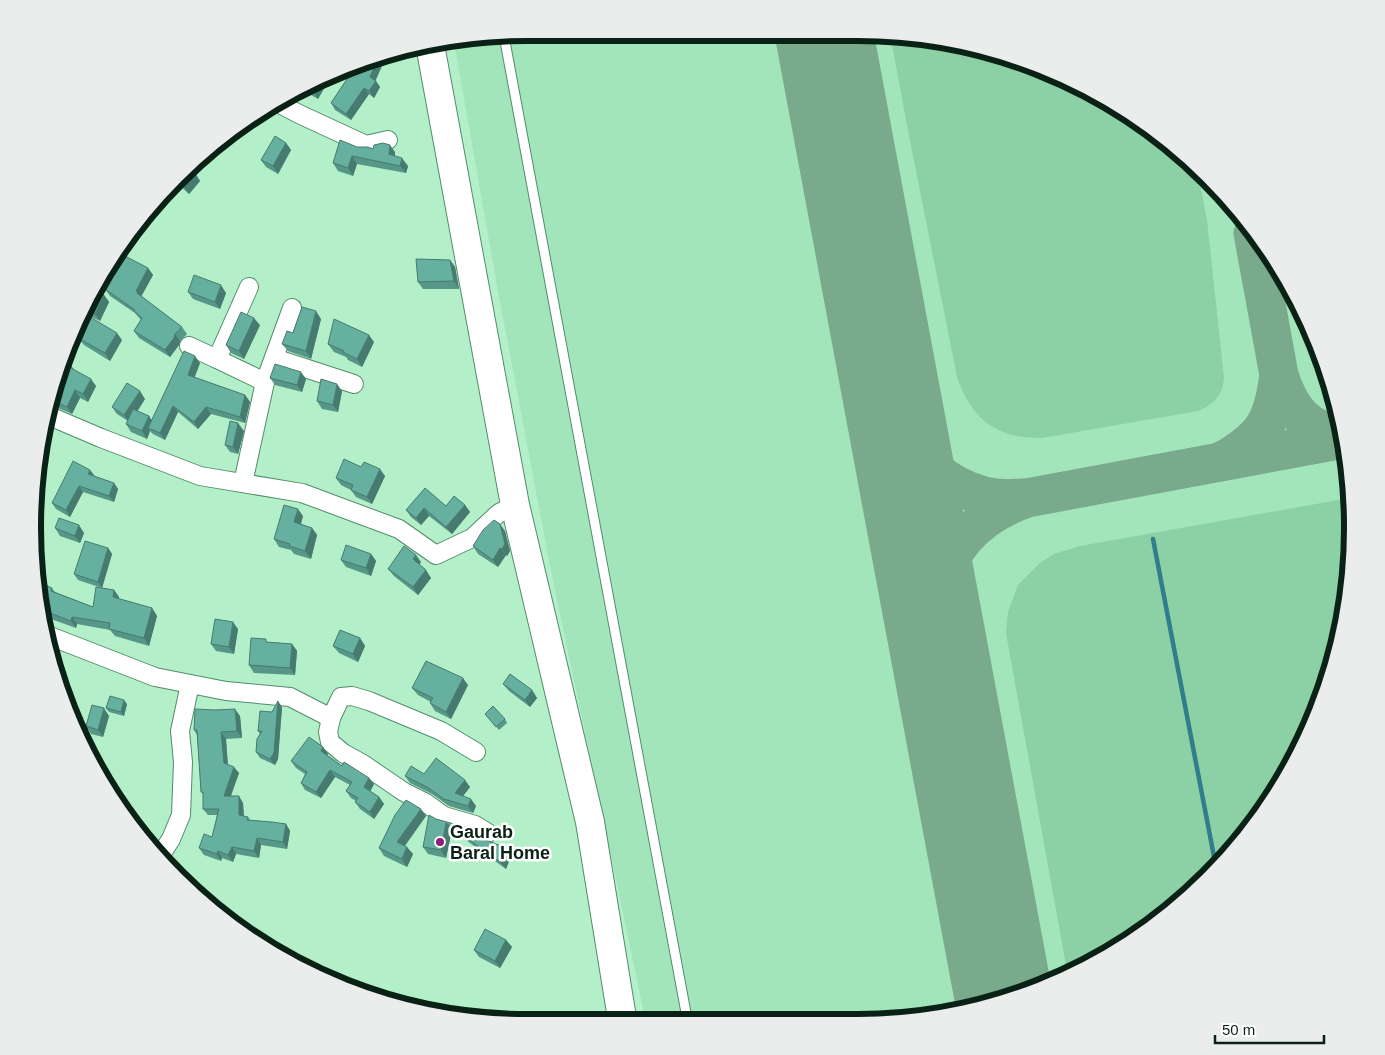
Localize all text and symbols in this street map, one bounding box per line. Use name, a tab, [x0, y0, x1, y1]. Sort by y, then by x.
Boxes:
place label: Gaurab Baral Home	[450, 822, 550, 863]
marker: Gaurab Baral Home	[434, 836, 446, 848]
scale bar	[1215, 1012, 1324, 1044]
text: 50 m	[1222, 1021, 1255, 1038]

